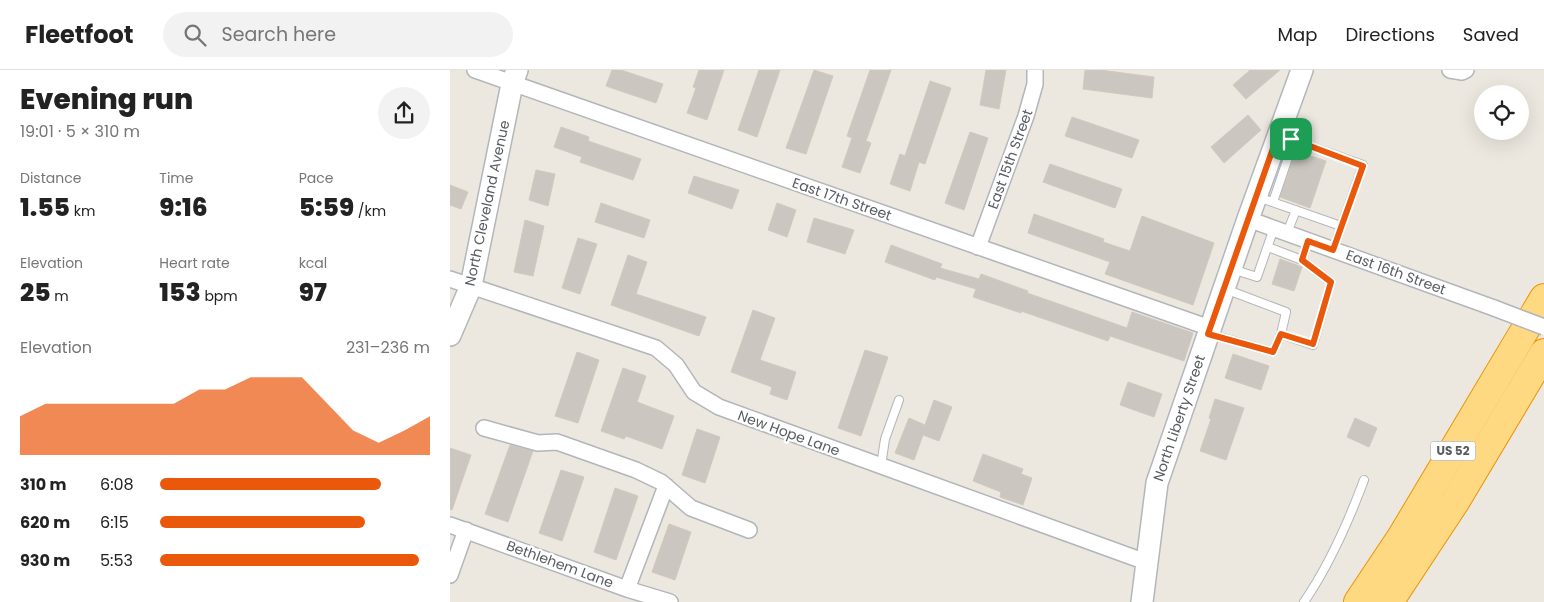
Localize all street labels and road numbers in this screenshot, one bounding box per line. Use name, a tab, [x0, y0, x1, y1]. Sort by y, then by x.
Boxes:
street label: East 15th Street	[983, 106, 1037, 212]
street label: North Cleveland Avenue	[460, 118, 514, 288]
street label: East 17th Street	[790, 173, 894, 225]
street label: East 16th Street	[1343, 245, 1449, 299]
street label: North Liberty Street	[1148, 352, 1210, 484]
street label: New Hope Lane	[735, 405, 843, 461]
road number: US 52	[1430, 442, 1476, 461]
street label: Bethlehem Lane	[504, 535, 617, 593]

